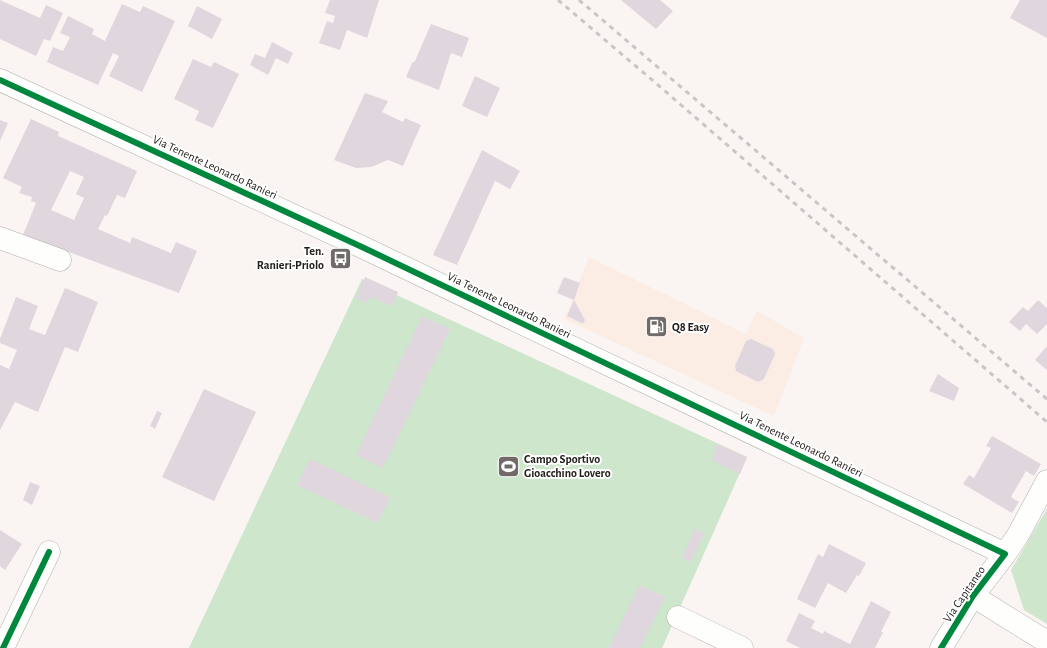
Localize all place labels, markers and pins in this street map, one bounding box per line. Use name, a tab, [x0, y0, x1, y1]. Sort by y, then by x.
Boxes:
place label: Ten. Ranieri-Priolo	[257, 245, 324, 271]
bus stop icon: Ten. Ranieri-Priolo	[327, 245, 353, 271]
fuel station icon: Q8 Easy	[643, 314, 669, 340]
place label: Q8 Easy	[672, 321, 710, 334]
sports icon: Campo Sportivo Gioacchino Lovero	[496, 453, 522, 479]
place label: Campo Sportivo Gioacchino Lovero	[524, 453, 611, 479]

